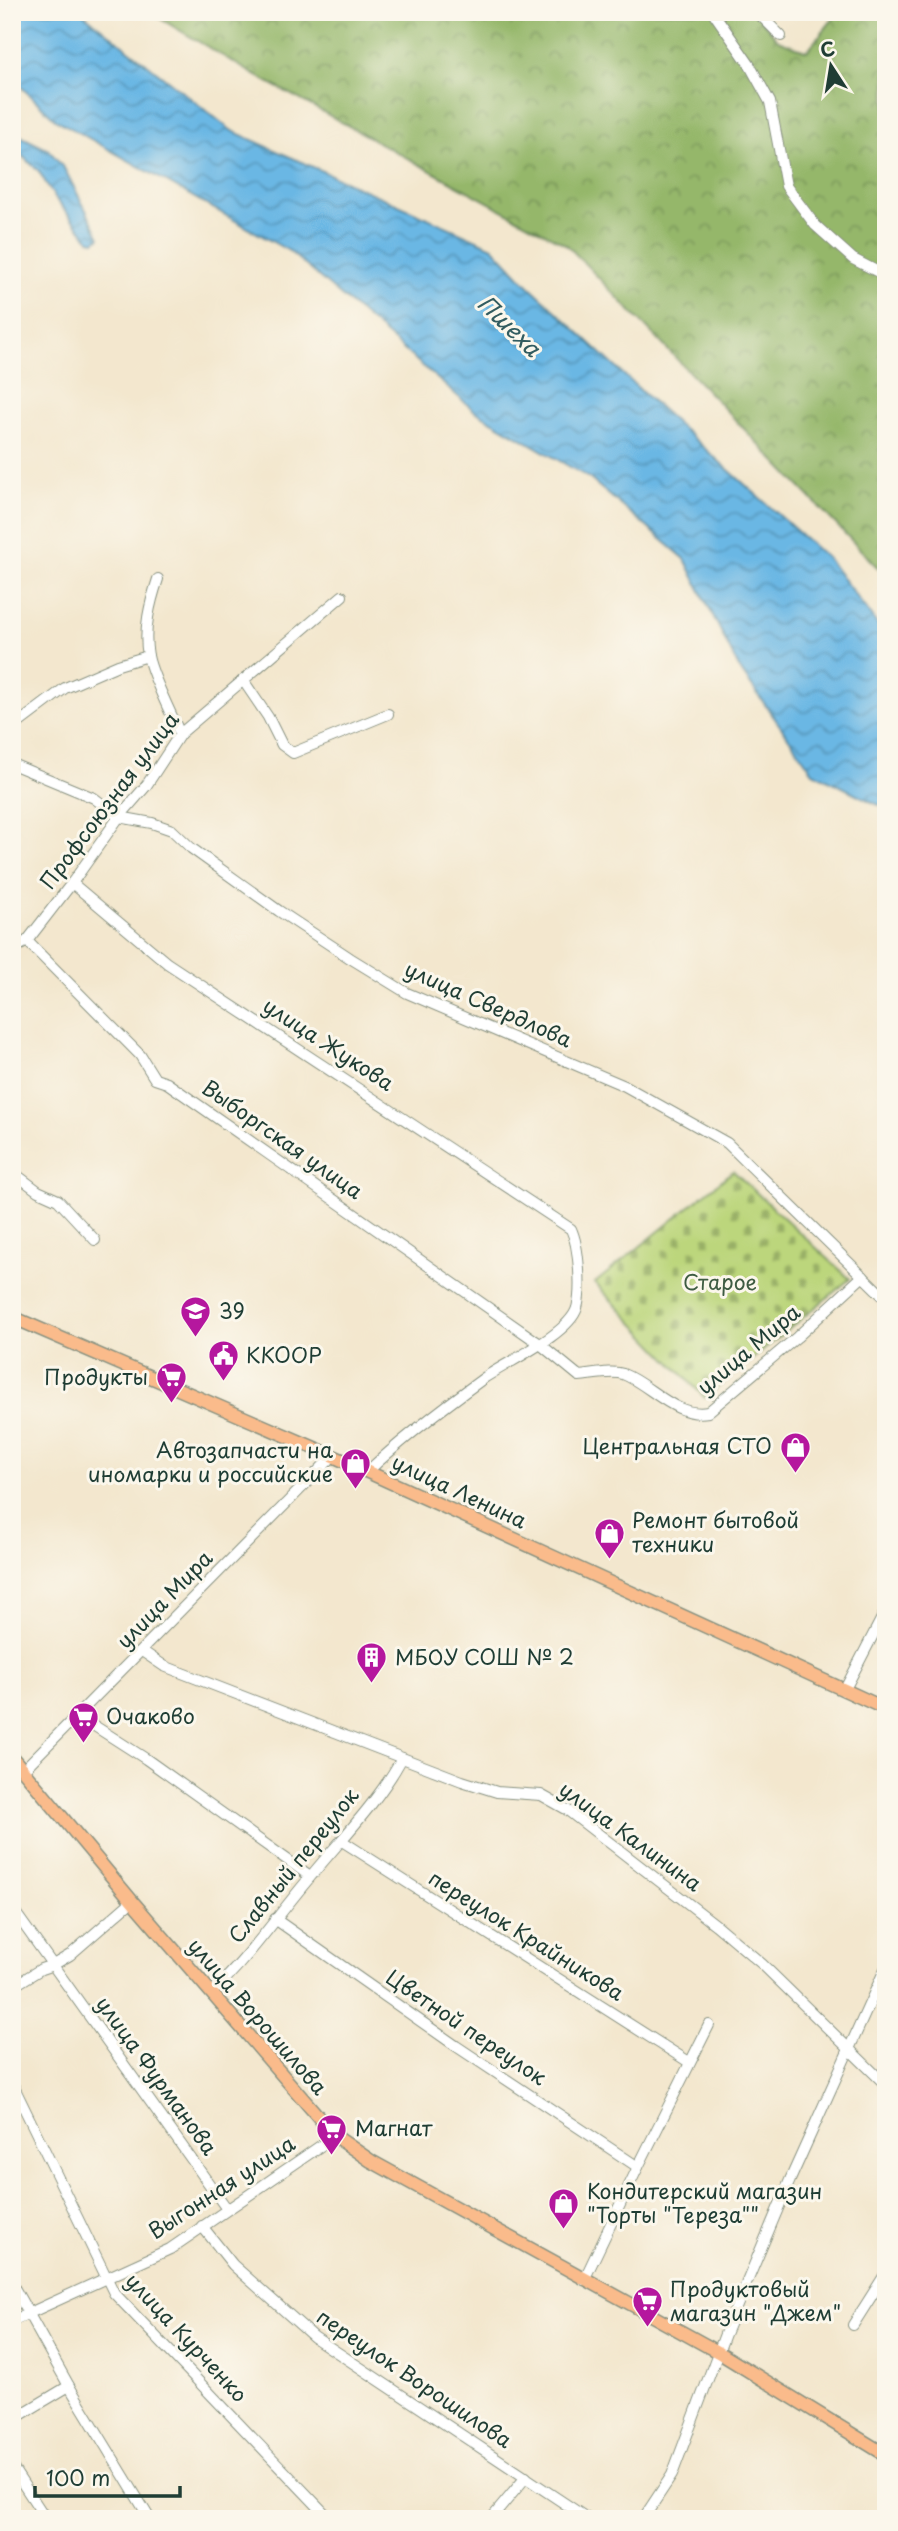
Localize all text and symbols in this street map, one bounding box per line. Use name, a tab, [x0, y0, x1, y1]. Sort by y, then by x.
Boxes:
north arrow	[796, 32, 866, 102]
text: С	[817, 33, 837, 64]
water label: Пшеха	[470, 286, 550, 365]
street label: Профсоюзная улица	[31, 704, 186, 895]
street label: улица Свердлова	[400, 952, 578, 1054]
street label: улица Жукова	[257, 989, 401, 1098]
street label: Выборгская улица	[196, 1071, 371, 1206]
park label: Старое	[683, 1265, 757, 1297]
place label: 39	[219, 1294, 245, 1326]
school or university icon: 39	[179, 1295, 213, 1339]
street label: улица Мира	[689, 1295, 807, 1401]
place label: ККООР	[246, 1338, 322, 1370]
public building icon: ККООР	[206, 1339, 240, 1383]
place label: Продукты	[44, 1360, 148, 1392]
supermarket icon: Продукты	[154, 1361, 188, 1405]
place label: Центральная СТО	[582, 1429, 772, 1461]
shop icon: Центральная СТО	[778, 1430, 812, 1474]
place label: Автозапчасти на иномарки и российские	[88, 1433, 333, 1489]
street label: улица Ленина	[387, 1445, 533, 1536]
shop icon: Автозапчасти на иномарки и российские	[339, 1446, 373, 1490]
place label: Ремонт бытовой техники	[632, 1503, 799, 1559]
shop icon: Ремонт бытовой техники	[592, 1516, 626, 1560]
street label: улица Мира	[108, 1541, 220, 1655]
place label: МБОУ СОШ № 2	[395, 1640, 574, 1672]
building icon: МБОУ СОШ № 2	[355, 1641, 389, 1685]
place label: Очаково	[106, 1699, 195, 1731]
supermarket icon: Очаково	[66, 1700, 100, 1744]
street label: улица Калинина	[553, 1773, 710, 1899]
street label: Славный переулок	[220, 1780, 366, 1950]
street label: переулок Крайникова	[423, 1861, 631, 2008]
street label: улица Ворошилова	[181, 1930, 336, 2101]
street label: Цветной переулок	[380, 1961, 554, 2092]
street label: улица Фурманова	[89, 1989, 226, 2161]
place label: Магнат	[355, 2111, 433, 2143]
supermarket icon: Магнат	[315, 2112, 349, 2156]
street label: Выгонная улица	[141, 2126, 301, 2246]
place label: Кондитерский магазин "Торты "Тереза""	[587, 2174, 822, 2230]
shop icon: Кондитерский магазин "Торты "Тереза""	[547, 2187, 581, 2231]
street label: улица Курченко	[119, 2265, 256, 2409]
place label: Продуктовый магазин "Джем"	[670, 2272, 841, 2328]
supermarket icon: Продуктовый магазин "Джем"	[630, 2285, 664, 2329]
street label: переулок Ворошилова	[311, 2300, 519, 2455]
scale bar	[35, 2454, 180, 2498]
text: 100 m	[46, 2461, 110, 2493]

